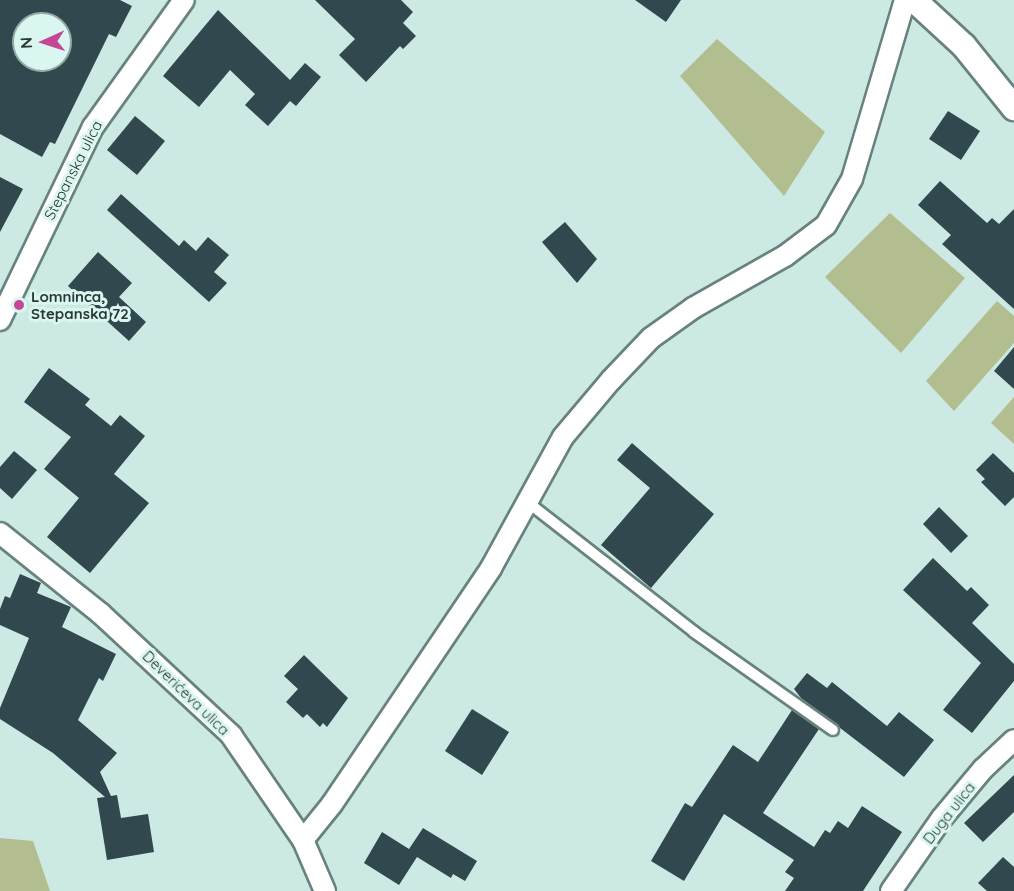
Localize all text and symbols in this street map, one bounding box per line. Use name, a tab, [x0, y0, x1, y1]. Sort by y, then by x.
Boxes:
north arrow	[12, 12, 72, 72]
text: N	[16, 36, 36, 49]
street label: Stepanska ulica	[40, 117, 106, 223]
place label: Lomninca, Stepanska 72	[31, 287, 129, 322]
marker: Lomninca, Stepanska 72	[12, 298, 26, 312]
street label: Deverićeva ulica	[139, 647, 233, 739]
street label: Duga ulica	[919, 778, 979, 848]

